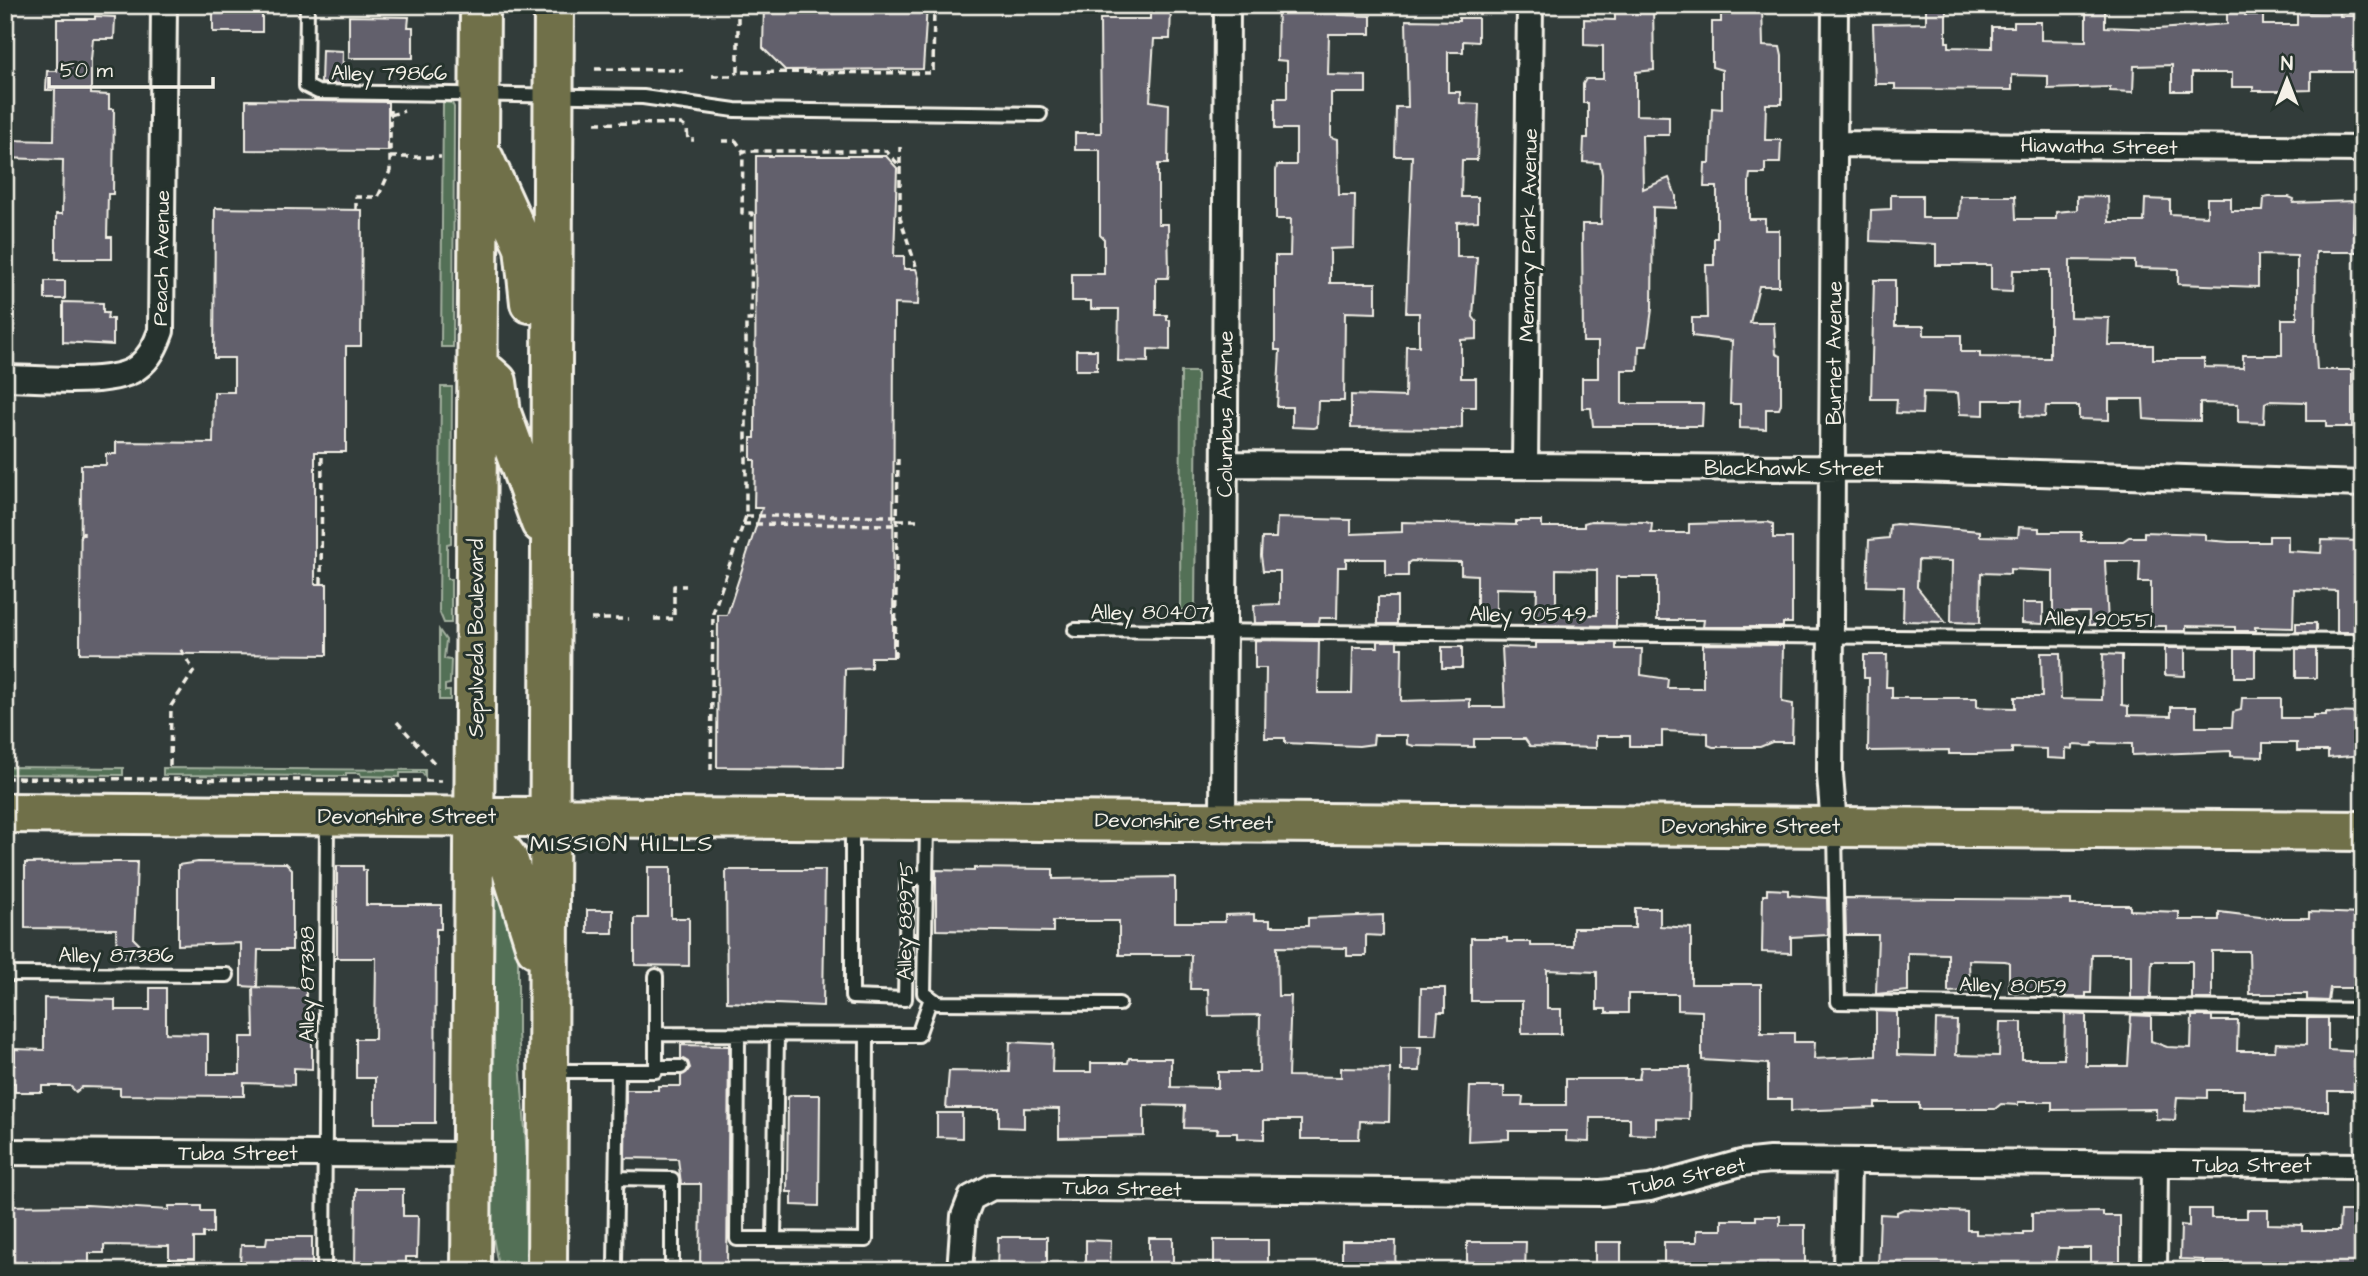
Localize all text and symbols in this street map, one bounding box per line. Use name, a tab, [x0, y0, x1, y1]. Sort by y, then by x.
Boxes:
scale bar	[49, 46, 214, 90]
north arrow	[2252, 46, 2322, 116]
text: N	[2281, 51, 2293, 78]
text: 50 m	[60, 56, 114, 85]
street label: Alley 79866	[331, 59, 447, 90]
street label: Memory Park Avenue	[1512, 128, 1547, 342]
street label: Hiawatha Street	[2020, 131, 2178, 162]
street label: Peach Avenue	[146, 190, 177, 326]
street label: Burnet Avenue	[1820, 281, 1849, 425]
street label: Columbus Avenue	[1211, 331, 1240, 497]
street label: Blackhawk Street	[1704, 454, 1884, 483]
street label: Sepulveda Boulevard	[462, 538, 492, 737]
street label: Alley 80407	[1091, 598, 1209, 629]
street label: Alley 90549	[1469, 600, 1587, 631]
street label: Alley 90551	[2043, 604, 2153, 637]
street label: Devonshire Street	[318, 802, 497, 831]
street label: Devonshire Street	[1095, 805, 1274, 838]
street label: Devonshire Street	[1662, 812, 1841, 841]
district label: MISSION HILLS	[530, 828, 714, 860]
street label: Alley 88975	[890, 861, 923, 980]
street label: Alley 87388	[293, 926, 324, 1042]
street label: Alley 87386	[58, 941, 174, 972]
street label: Alley 80159	[1959, 970, 2067, 1003]
street label: Tuba Street	[178, 1139, 298, 1168]
street label: Tuba Street	[1626, 1150, 1749, 1203]
street label: Tuba Street	[2192, 1151, 2312, 1180]
street label: Tuba Street	[1062, 1173, 1182, 1204]

